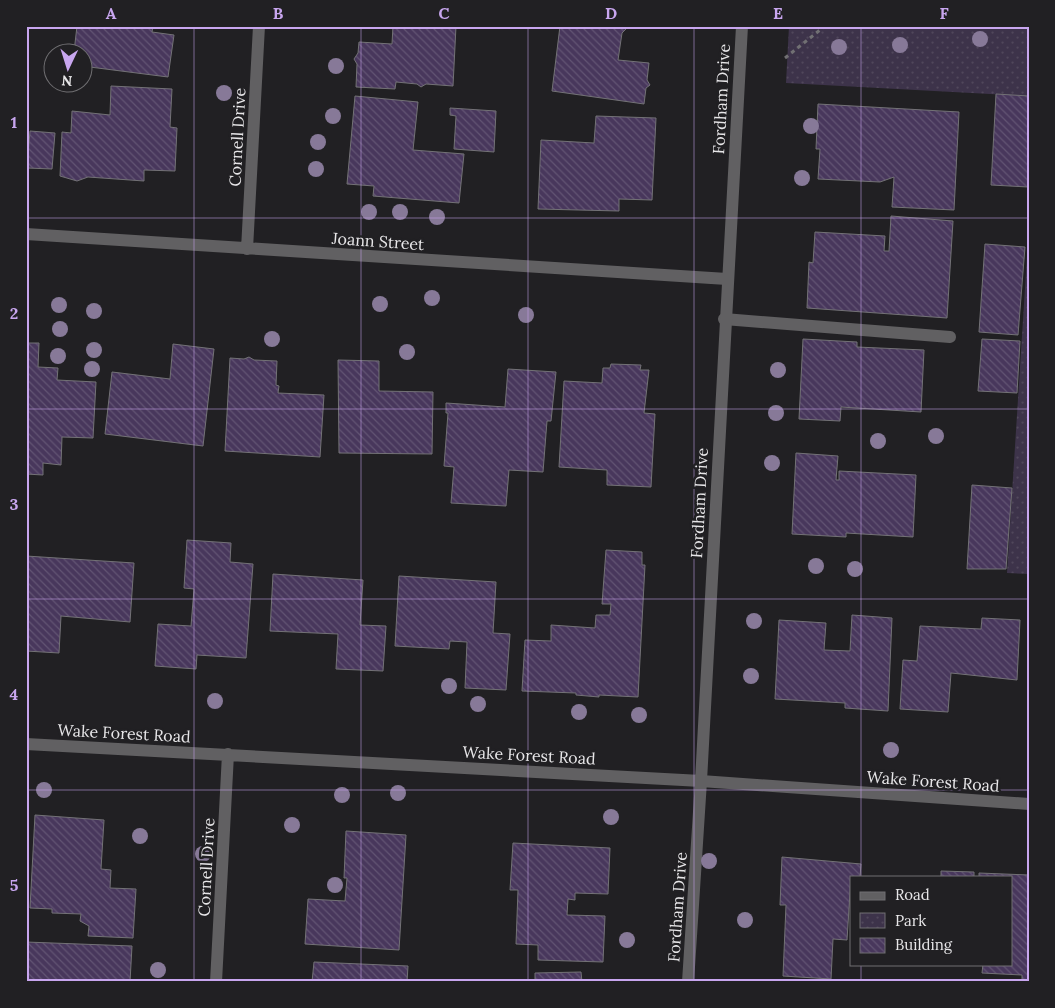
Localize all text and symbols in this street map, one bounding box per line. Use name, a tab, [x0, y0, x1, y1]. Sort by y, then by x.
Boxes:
text: A	[106, 3, 117, 23]
text: B	[273, 3, 284, 23]
text: C	[438, 3, 450, 23]
text: D	[605, 3, 617, 23]
text: E	[773, 3, 783, 23]
text: F	[939, 3, 949, 23]
north arrow	[42, 42, 92, 92]
street label: Fordham Drive	[708, 43, 734, 155]
text: N	[61, 72, 73, 90]
street label: Cornell Drive	[224, 87, 250, 187]
text: 1	[11, 112, 17, 132]
street label: Joann Street	[330, 228, 426, 254]
text: 2	[10, 303, 18, 323]
street label: Fordham Drive	[686, 447, 712, 559]
text: 3	[10, 494, 19, 514]
text: 4	[10, 684, 19, 704]
street label: Wake Forest Road	[57, 720, 191, 746]
street label: Wake Forest Road	[462, 742, 596, 768]
street label: Wake Forest Road	[866, 766, 1001, 796]
street label: Cornell Drive	[193, 817, 219, 917]
street label: Fordham Drive	[663, 851, 691, 963]
text: 5	[10, 875, 19, 895]
legend	[850, 876, 1012, 966]
text: Road	[895, 885, 930, 904]
text: Park	[895, 911, 926, 930]
text: Building	[895, 935, 953, 954]

